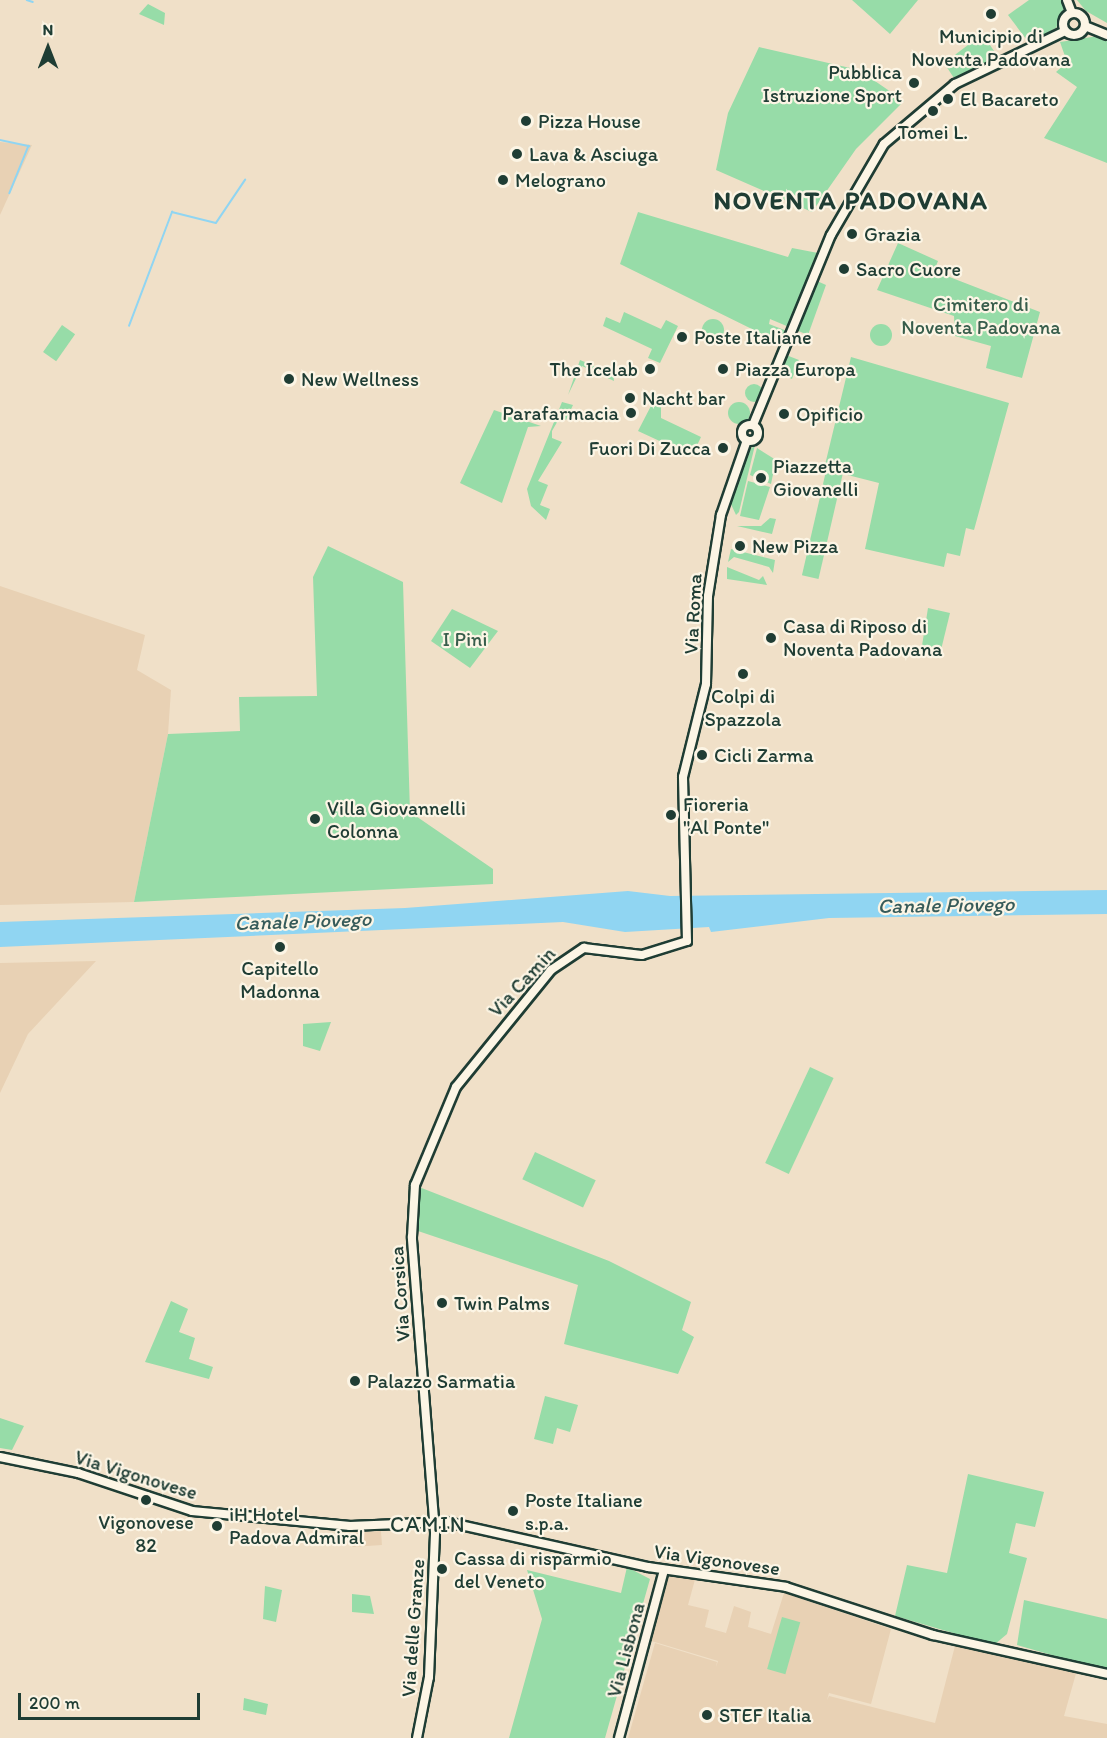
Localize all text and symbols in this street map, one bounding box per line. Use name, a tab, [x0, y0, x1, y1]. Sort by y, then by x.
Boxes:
marker: Municipio di Noventa Padovana	[984, 7, 998, 21]
north arrow	[18, 18, 78, 78]
text: N	[43, 20, 53, 39]
place label: Municipio di Noventa Padovana	[911, 24, 1071, 71]
place label: Pubblica Istruzione Sport	[763, 60, 902, 107]
marker: Pubblica Istruzione Sport	[907, 76, 921, 90]
place label: El Bacareto	[960, 87, 1059, 111]
marker: El Bacareto	[941, 92, 955, 106]
marker: Tomei L.	[926, 104, 940, 118]
place label: Pizza House	[538, 109, 641, 133]
marker: Pizza House	[519, 114, 533, 128]
place label: Tomei L.	[898, 120, 968, 144]
place label: Lava & Asciuga	[529, 142, 658, 166]
marker: Lava & Asciuga	[510, 147, 524, 161]
place label: Melograno	[515, 168, 606, 192]
marker: Melograno	[496, 173, 510, 187]
district label: NOVENTA PADOVANA	[713, 185, 989, 217]
place label: Grazia	[864, 222, 921, 246]
marker: Grazia	[845, 227, 859, 241]
place label: Sacro Cuore	[856, 257, 961, 281]
marker: Sacro Cuore	[837, 262, 851, 276]
park label: Cimitero di Noventa Padovana	[901, 293, 1061, 340]
place label: Poste Italiane	[694, 325, 813, 349]
marker: Poste Italiane	[675, 330, 689, 344]
place label: The Icelab	[550, 357, 638, 381]
place label: Piazza Europa	[735, 357, 855, 381]
marker: The Icelab	[643, 362, 657, 376]
marker: Piazza Europa	[716, 362, 730, 376]
place label: New Wellness	[301, 367, 418, 391]
marker: New Wellness	[282, 372, 296, 386]
place label: Nacht bar	[642, 386, 726, 410]
marker: Nacht bar	[623, 391, 637, 405]
place label: Parafarmacia	[502, 401, 619, 425]
place label: Opificio	[796, 402, 863, 426]
marker: Parafarmacia	[624, 406, 638, 420]
marker: Opificio	[777, 407, 791, 421]
place label: Fuori Di Zucca	[589, 436, 711, 460]
marker: Fuori Di Zucca	[716, 441, 730, 455]
place label: Piazzetta Giovanelli	[773, 454, 858, 501]
marker: Piazzetta Giovanelli	[754, 471, 768, 485]
place label: New Pizza	[752, 534, 838, 558]
marker: New Pizza	[733, 539, 747, 553]
street label: Via Roma	[679, 573, 707, 655]
place label: Casa di Riposo di Noventa Padovana	[783, 614, 942, 661]
park label: I Pini	[443, 627, 487, 651]
marker: Casa di Riposo di Noventa Padovana	[764, 631, 778, 645]
marker: Colpi di Spazzola	[736, 667, 750, 681]
place label: Colpi di Spazzola	[705, 684, 781, 731]
place label: Cicli Zarma	[714, 743, 812, 767]
marker: Cicli Zarma	[695, 748, 709, 762]
place label: Fioreria "Al Ponte"	[683, 792, 770, 839]
place label: Villa Giovannelli Colonna	[327, 796, 466, 843]
marker: Fioreria "Al Ponte"	[664, 808, 678, 822]
marker: Villa Giovannelli Colonna	[308, 812, 322, 826]
water label: Canale Piovego	[877, 891, 1015, 919]
water label: Canale Piovego	[234, 906, 372, 936]
marker: Capitello Madonna	[273, 940, 287, 954]
street label: Via Camin	[484, 942, 560, 1022]
place label: Capitello Madonna	[240, 957, 320, 1004]
street label: Via Corsica	[385, 1245, 415, 1343]
place label: Twin Palms	[454, 1291, 549, 1315]
marker: Twin Palms	[435, 1296, 449, 1310]
place label: Palazzo Sarmatia	[367, 1369, 515, 1393]
marker: Palazzo Sarmatia	[348, 1374, 362, 1388]
street label: Via Vigonovese	[72, 1445, 200, 1505]
place label: Poste Italiane s.p.a.	[525, 1488, 644, 1535]
marker: Vigonovese 82	[139, 1493, 153, 1507]
place label: iH Hotel Padova Admiral	[229, 1502, 364, 1549]
marker: Poste Italiane s.p.a.	[506, 1504, 520, 1518]
place label: Vigonovese 82	[98, 1510, 194, 1557]
district label: CAMIN	[391, 1512, 465, 1538]
marker: iH Hotel Padova Admiral	[210, 1519, 224, 1533]
street label: Via Vigonovese	[653, 1539, 781, 1581]
place label: Cassa di risparmio del Veneto	[454, 1546, 612, 1593]
street label: Via delle Granze	[396, 1558, 430, 1698]
marker: Cassa di risparmio del Veneto	[435, 1562, 449, 1576]
street label: Via Lisbona	[602, 1600, 650, 1700]
scale bar	[21, 1681, 202, 1719]
text: 200 m	[29, 1692, 80, 1714]
place label: STEF Italia	[719, 1703, 814, 1727]
marker: STEF Italia	[700, 1708, 714, 1722]

